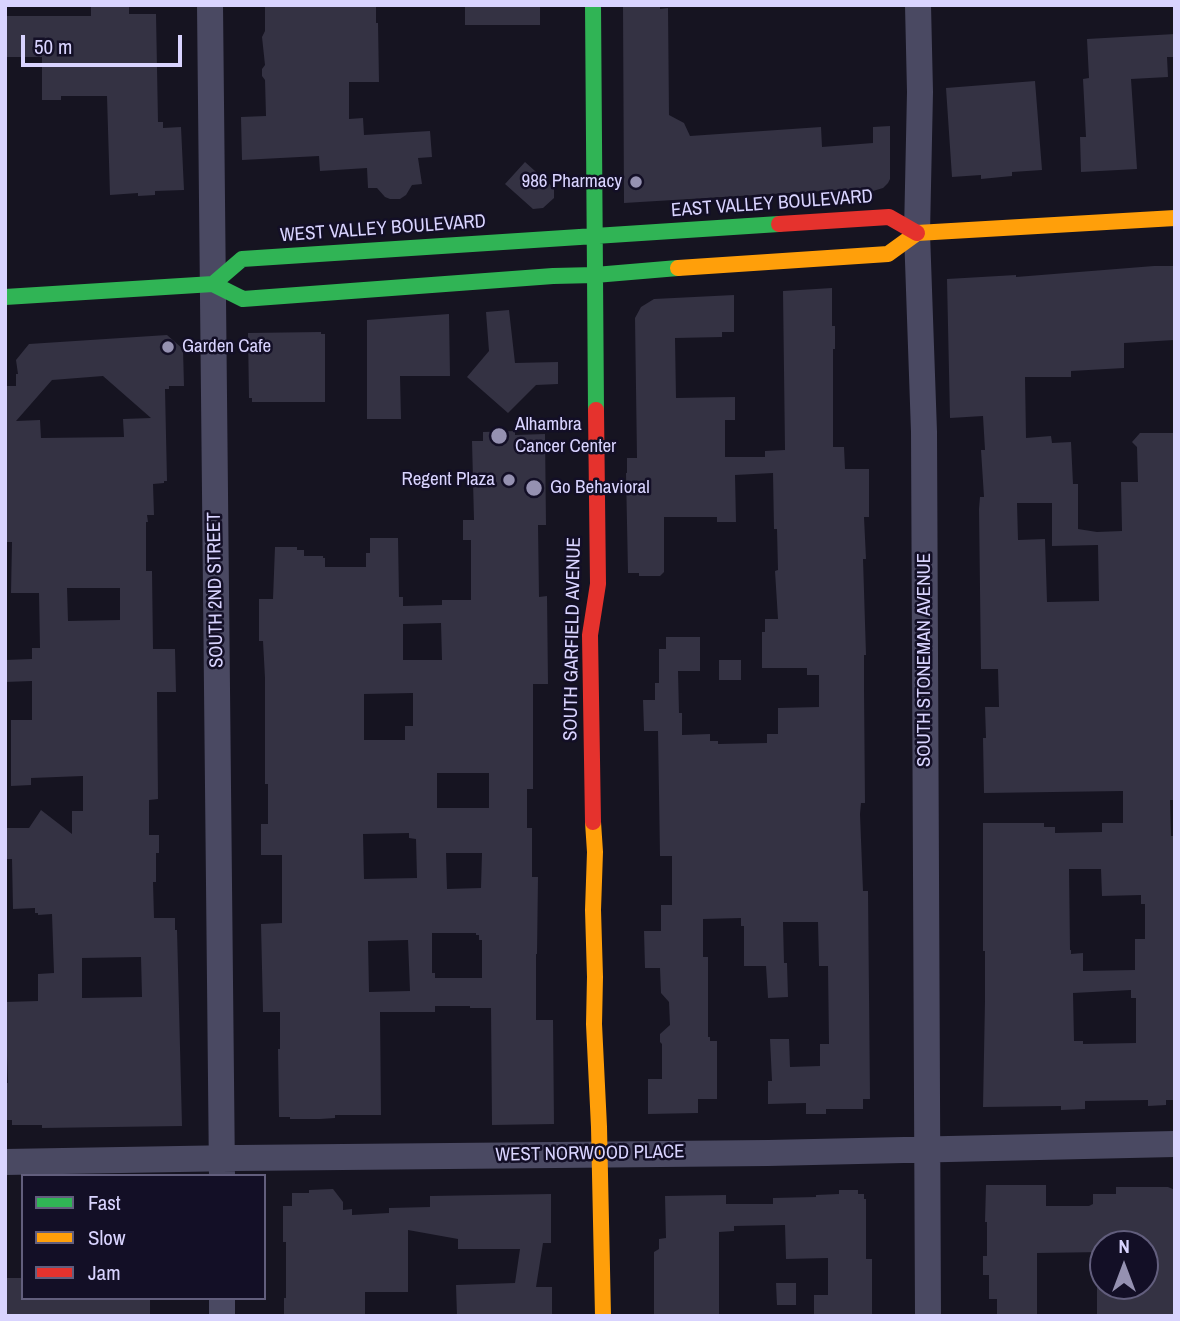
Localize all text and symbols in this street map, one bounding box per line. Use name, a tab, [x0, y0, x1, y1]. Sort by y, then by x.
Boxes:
scale bar	[24, 21, 186, 65]
text: 50 m	[34, 32, 72, 61]
place label: 986 Pharmacy	[522, 171, 622, 193]
marker: 986 Pharmacy	[628, 174, 644, 190]
street label: EAST VALLEY BOULEVARD	[670, 186, 874, 222]
street label: WEST VALLEY BOULEVARD	[279, 210, 487, 248]
place label: Garden Cafe	[182, 336, 271, 358]
marker: Garden Cafe	[160, 339, 176, 355]
place label: Alhambra Cancer Center	[515, 414, 616, 458]
marker: Alhambra Cancer Center	[489, 426, 509, 446]
place label: Regent Plaza	[401, 469, 495, 491]
marker: Regent Plaza	[501, 472, 517, 488]
place label: Go Behavioral	[550, 477, 650, 499]
marker: Go Behavioral	[524, 478, 544, 498]
street label: SOUTH 2ND STREET	[203, 512, 229, 668]
street label: SOUTH GARFIELD AVENUE	[560, 537, 586, 741]
street label: SOUTH STONEMAN AVENUE	[914, 553, 936, 767]
street label: WEST NORWOOD PLACE	[495, 1141, 685, 1167]
legend	[21, 1174, 266, 1300]
text: Fast	[88, 1188, 121, 1217]
text: Slow	[88, 1223, 125, 1252]
north arrow	[1089, 1230, 1159, 1300]
text: N	[1118, 1233, 1130, 1259]
text: Jam	[88, 1258, 121, 1287]

